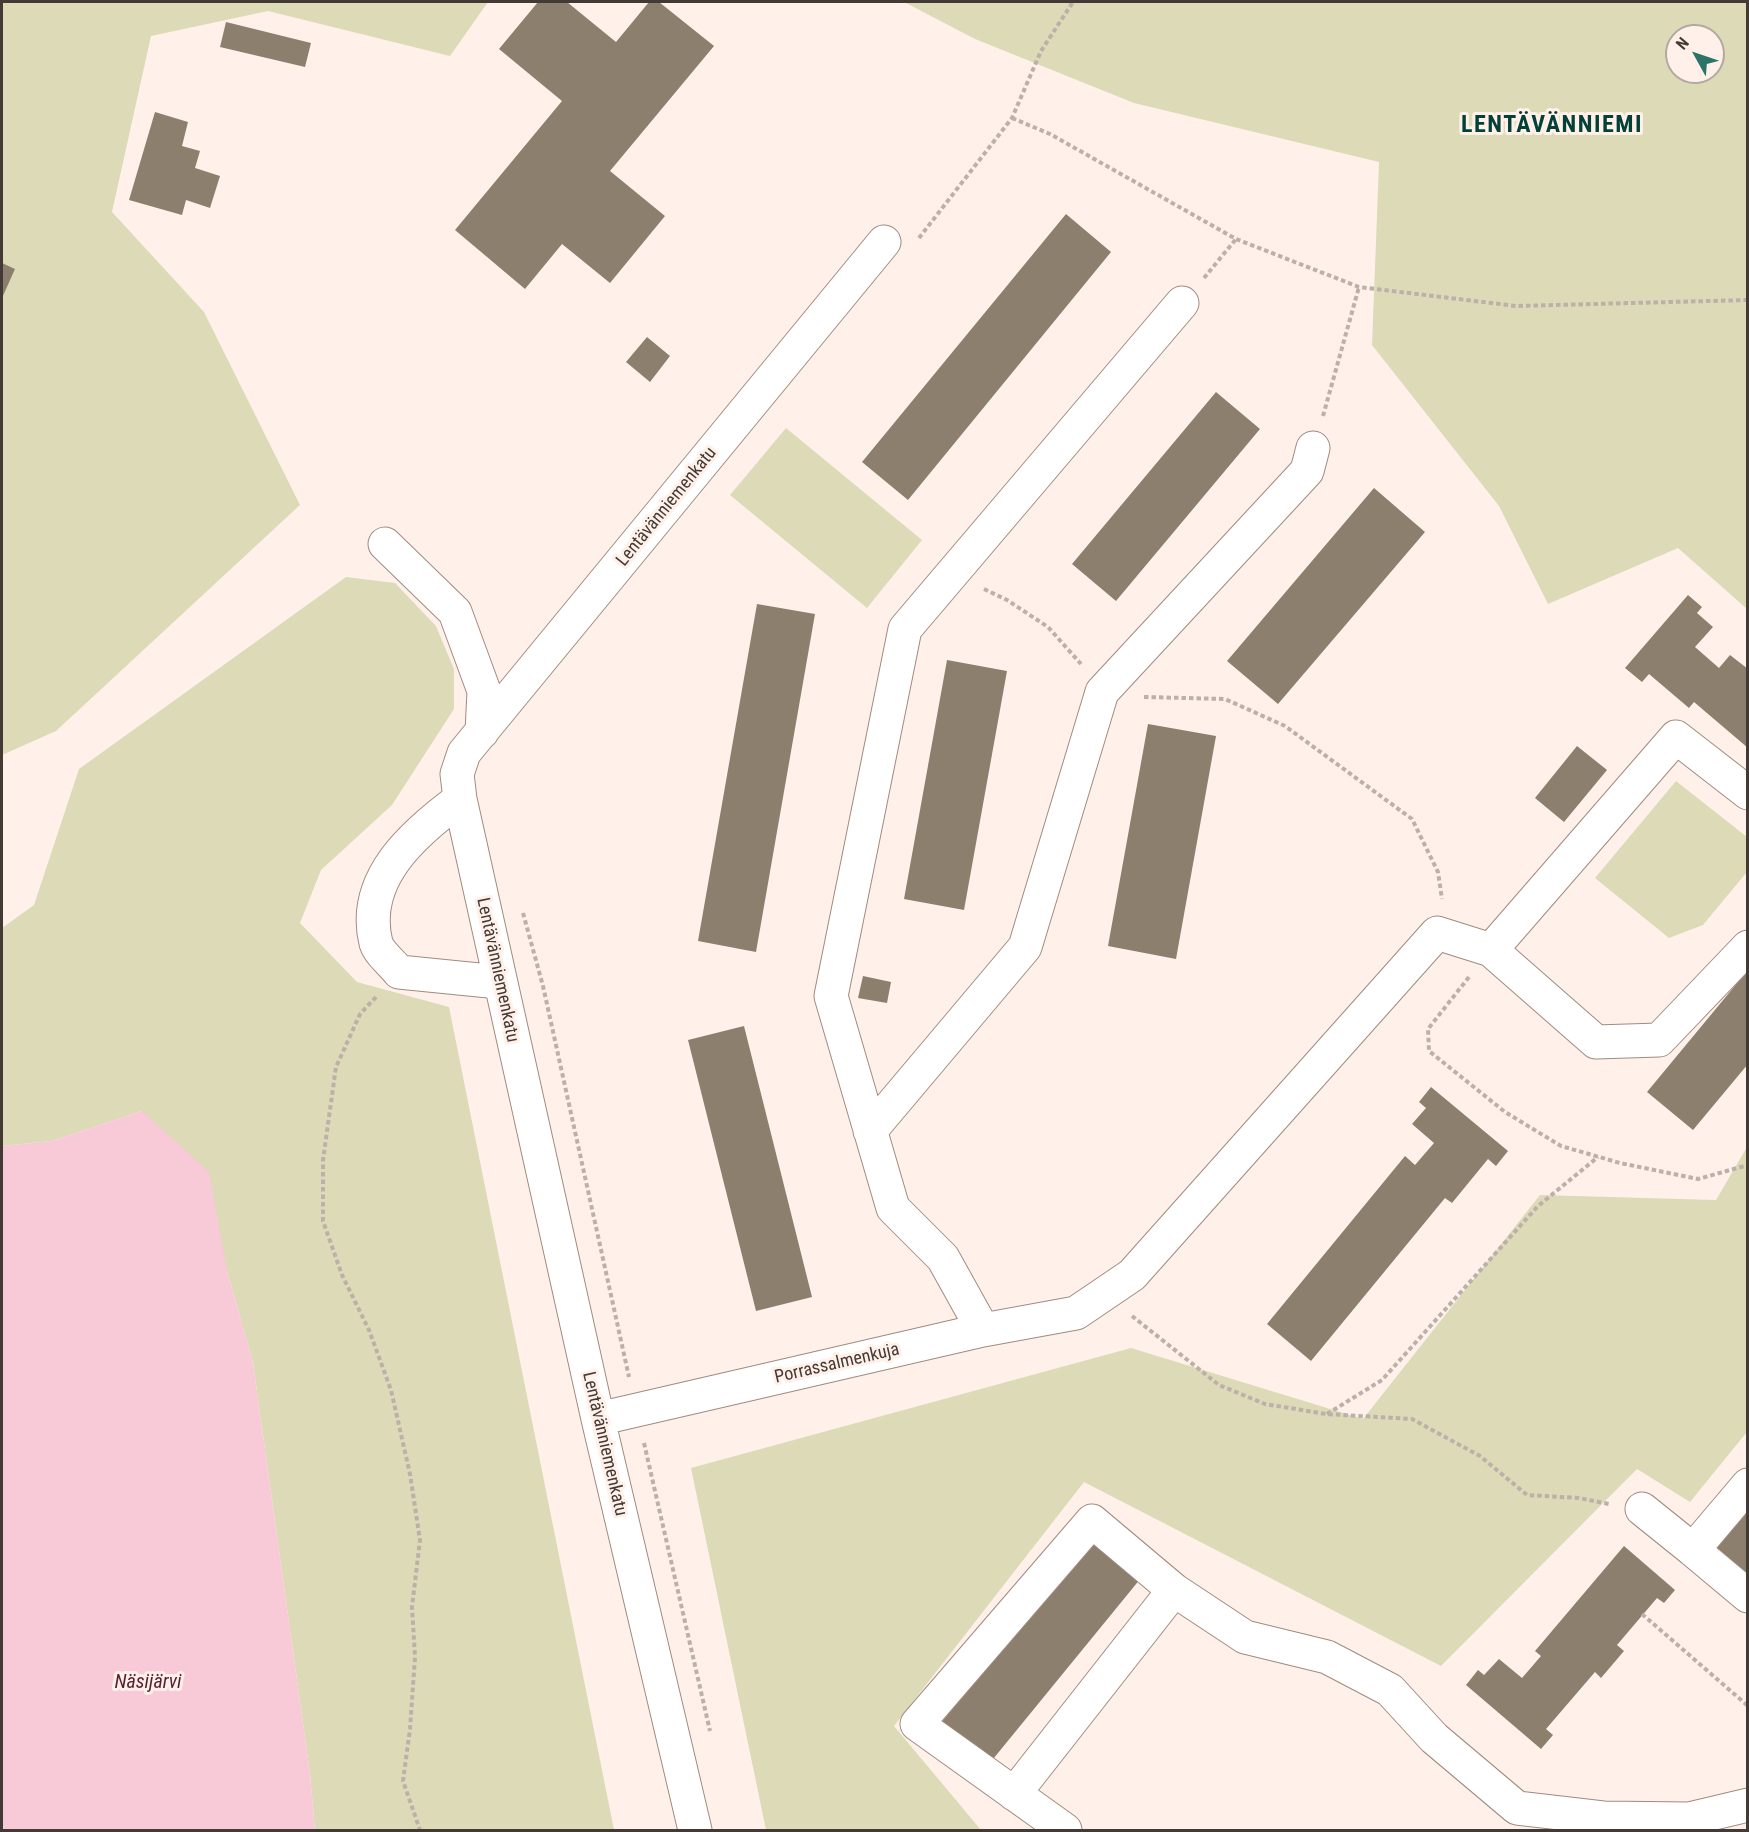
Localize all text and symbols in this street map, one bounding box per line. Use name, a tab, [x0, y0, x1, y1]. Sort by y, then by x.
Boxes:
north arrow	[1665, 24, 1725, 84]
text: N	[1672, 34, 1693, 53]
district label: LENTÄVÄNNIEMI	[1461, 112, 1643, 140]
street label: Lentävänniemenkatu	[612, 443, 722, 571]
street label: Lentävänniemenkatu	[471, 896, 523, 1044]
street label: Porrassalmenkuja	[772, 1339, 902, 1389]
street label: Lentävänniemenkatu	[577, 1370, 631, 1518]
water label: Näsijärvi	[114, 1671, 182, 1695]

